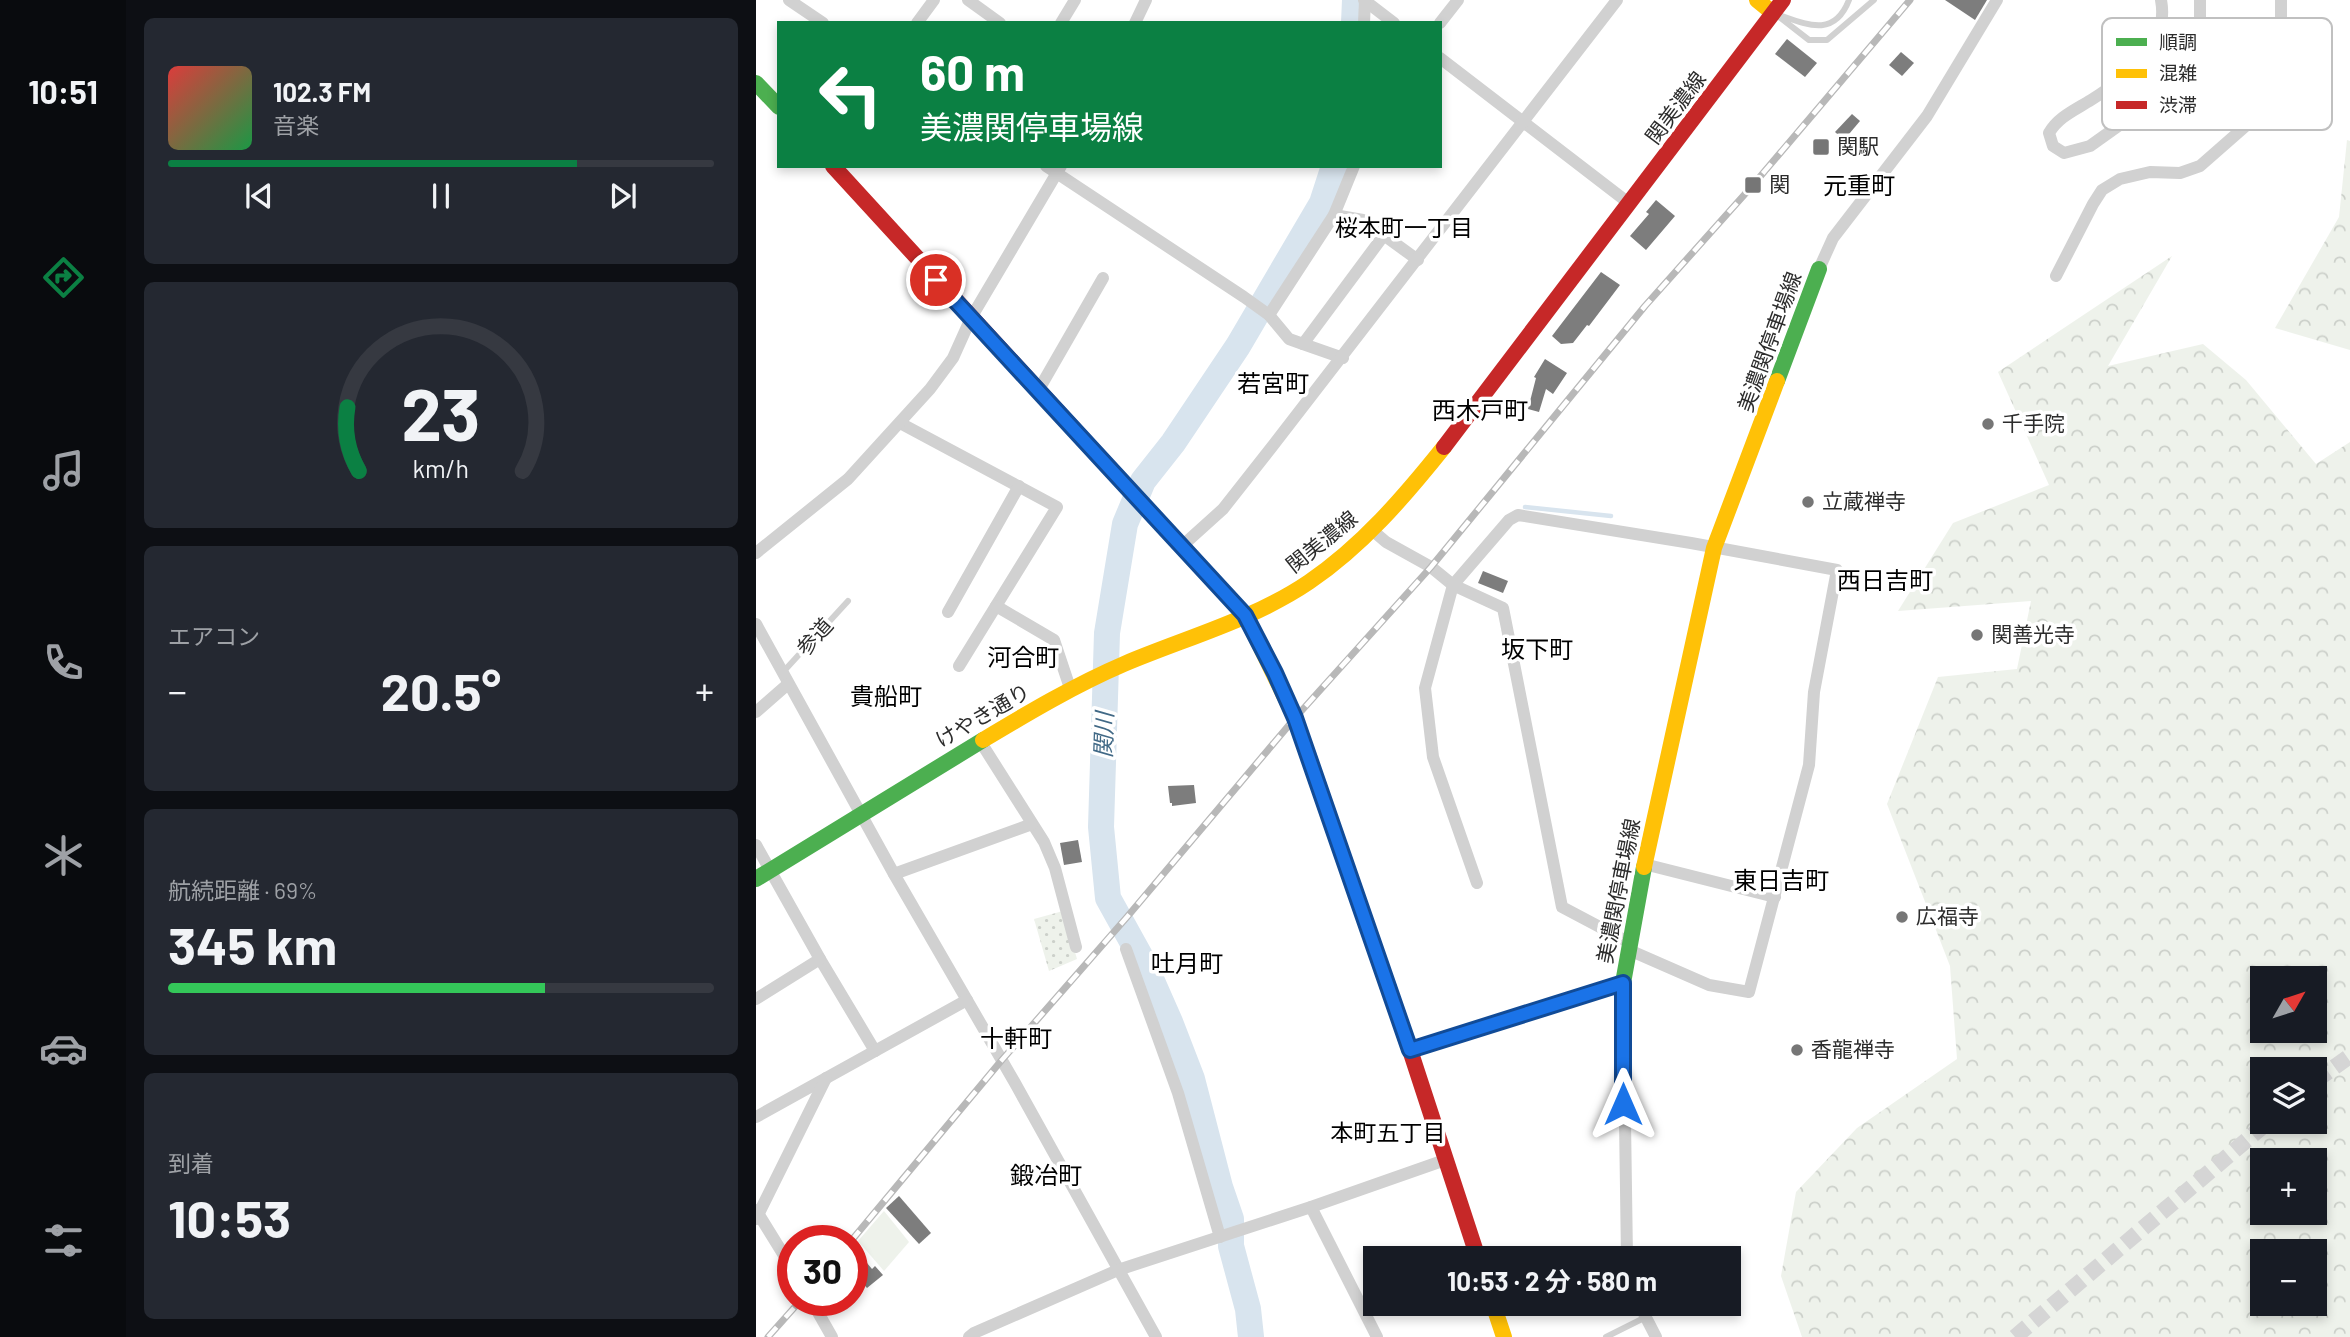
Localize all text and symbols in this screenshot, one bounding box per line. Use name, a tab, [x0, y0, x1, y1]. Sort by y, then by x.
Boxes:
legend	[2102, 18, 2332, 130]
text: 順調	[2159, 30, 2197, 53]
text: 60 m	[920, 42, 1025, 101]
icon: left	[805, 49, 896, 140]
text: 混雑	[2159, 61, 2197, 84]
street label: 関美濃線	[1640, 66, 1710, 148]
text: 10:51	[28, 72, 98, 110]
text: 102.3 FM	[273, 76, 371, 107]
text: 渋滞	[2159, 93, 2197, 116]
text: 美濃関停車場線	[920, 107, 1144, 145]
text: 音楽	[273, 111, 319, 139]
place label: 関駅	[1837, 133, 1879, 158]
marker: 関駅	[1811, 137, 1831, 157]
district label: 元重町	[1823, 170, 1895, 199]
place label: 関	[1769, 171, 1790, 196]
marker: 関	[1743, 175, 1763, 195]
icon: previous	[240, 177, 278, 215]
icon: pause	[422, 177, 460, 215]
icon: next	[604, 177, 642, 215]
district label: 桜本町一丁目	[1335, 213, 1473, 241]
pin	[906, 250, 966, 310]
icon: directions	[39, 253, 88, 302]
icon: arrive	[917, 261, 955, 299]
street label: 美濃関停車場線	[1732, 268, 1805, 415]
text: 23	[401, 368, 481, 456]
district label: 若宮町	[1237, 368, 1309, 397]
district label: 西木戸町	[1432, 395, 1528, 424]
place label: 千手院	[2002, 410, 2065, 435]
marker: 千手院	[1980, 416, 1996, 432]
icon: music	[39, 446, 88, 495]
text: km/h	[413, 452, 469, 482]
place label: 立蔵禅寺	[1822, 488, 1906, 513]
marker: 立蔵禅寺	[1800, 494, 1816, 510]
street label: 関美濃線	[1281, 505, 1362, 577]
district label: 西日吉町	[1837, 565, 1933, 594]
street label: 参道	[791, 612, 837, 660]
place label: 関善光寺	[1991, 621, 2075, 646]
text: エアコン	[168, 622, 260, 650]
marker: 関善光寺	[1969, 627, 1985, 643]
district label: 坂下町	[1501, 634, 1573, 663]
icon: phone	[39, 638, 88, 687]
district label: 河合町	[987, 642, 1059, 671]
text: 20.5°	[381, 659, 501, 721]
text: −	[168, 667, 187, 713]
text: +	[695, 667, 714, 713]
street label: けやき通り	[931, 678, 1034, 752]
district label: 貴船町	[850, 681, 922, 710]
water label: 関川	[1088, 708, 1118, 758]
street label: 美濃関停車場線	[1591, 816, 1644, 965]
icon: climate	[39, 831, 88, 880]
district label: 東日吉町	[1733, 865, 1829, 894]
text: 航続距離 · 69%	[168, 876, 317, 904]
place label: 広福寺	[1916, 903, 1979, 928]
marker: 広福寺	[1894, 909, 1910, 925]
text: 345 km	[168, 913, 337, 975]
district label: 吐月町	[1151, 948, 1223, 977]
north arrow	[2250, 966, 2328, 1043]
map controls	[2250, 966, 2327, 1316]
district label: 十軒町	[980, 1023, 1052, 1052]
icon: car	[39, 1024, 88, 1073]
place label: 香龍禅寺	[1811, 1036, 1895, 1061]
marker: 香龍禅寺	[1789, 1042, 1805, 1058]
button: layers	[2250, 1057, 2327, 1134]
position arrow	[1586, 1067, 1660, 1141]
district label: 本町五丁目	[1331, 1118, 1446, 1146]
button: +	[2250, 1148, 2327, 1225]
text: 到着	[168, 1149, 214, 1177]
district label: 鍛冶町	[1010, 1160, 1082, 1189]
text: 10:53	[168, 1186, 291, 1248]
icon: filters	[39, 1216, 88, 1265]
speed limit sign: 30	[777, 1225, 868, 1316]
button: −	[2250, 1239, 2327, 1316]
text: 10:53 · 2 分 · 580 m	[1447, 1265, 1657, 1296]

